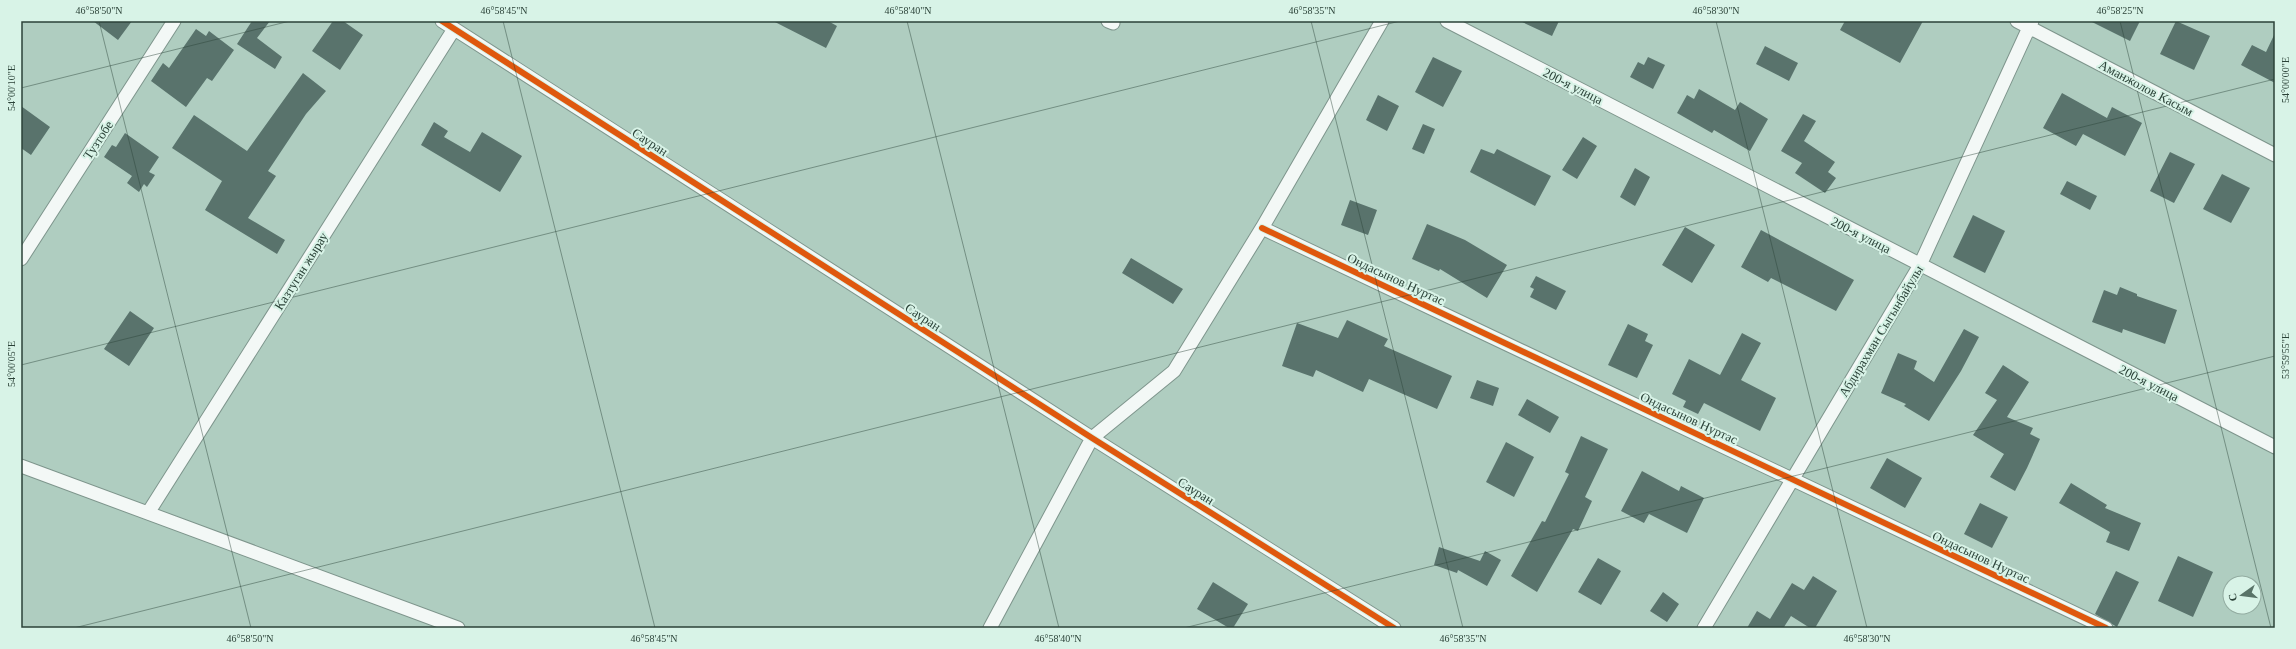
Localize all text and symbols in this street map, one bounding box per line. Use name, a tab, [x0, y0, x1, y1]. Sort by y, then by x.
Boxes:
text: 46°58'50"N	[75, 5, 123, 16]
text: 46°58'45"N	[480, 5, 528, 16]
text: 46°58'40"N	[884, 5, 932, 16]
text: 46°58'35"N	[1288, 5, 1336, 16]
text: 46°58'30"N	[1692, 5, 1740, 16]
text: 46°58'25"N	[2096, 5, 2144, 16]
street label: Аманжолов Касым	[2096, 57, 2196, 119]
text: 54°00'00"E	[2280, 57, 2291, 103]
text: 54°00'10"E	[6, 65, 17, 111]
street label: 200-я улица	[1541, 65, 1606, 108]
street label: Тузтобе	[80, 118, 116, 162]
street label: Сауран	[629, 125, 671, 159]
street label: 200-я улица	[1829, 214, 1894, 257]
street label: Казтуган жырау	[271, 229, 331, 313]
street label: Ондасынов Нуртас	[1345, 250, 1447, 308]
street label: Абдирахман Сыгынбайулы	[1836, 262, 1926, 399]
street label: Сауран	[902, 300, 944, 334]
text: 53°59'55"E	[2280, 333, 2291, 379]
text: 54°00'05"E	[6, 341, 17, 387]
street label: 200-я улица	[2117, 362, 2182, 405]
street label: Ондасынов Нуртас	[1638, 389, 1740, 447]
street label: Сауран	[1175, 474, 1217, 508]
street label: Ондасынов Нуртас	[1930, 528, 2032, 586]
north arrow	[2222, 575, 2262, 615]
text: С	[2226, 592, 2239, 603]
text: 46°58'50"N	[226, 633, 274, 644]
text: 46°58'45"N	[630, 633, 678, 644]
text: 46°58'40"N	[1034, 633, 1082, 644]
text: 46°58'35"N	[1439, 633, 1487, 644]
text: 46°58'30"N	[1843, 633, 1891, 644]

